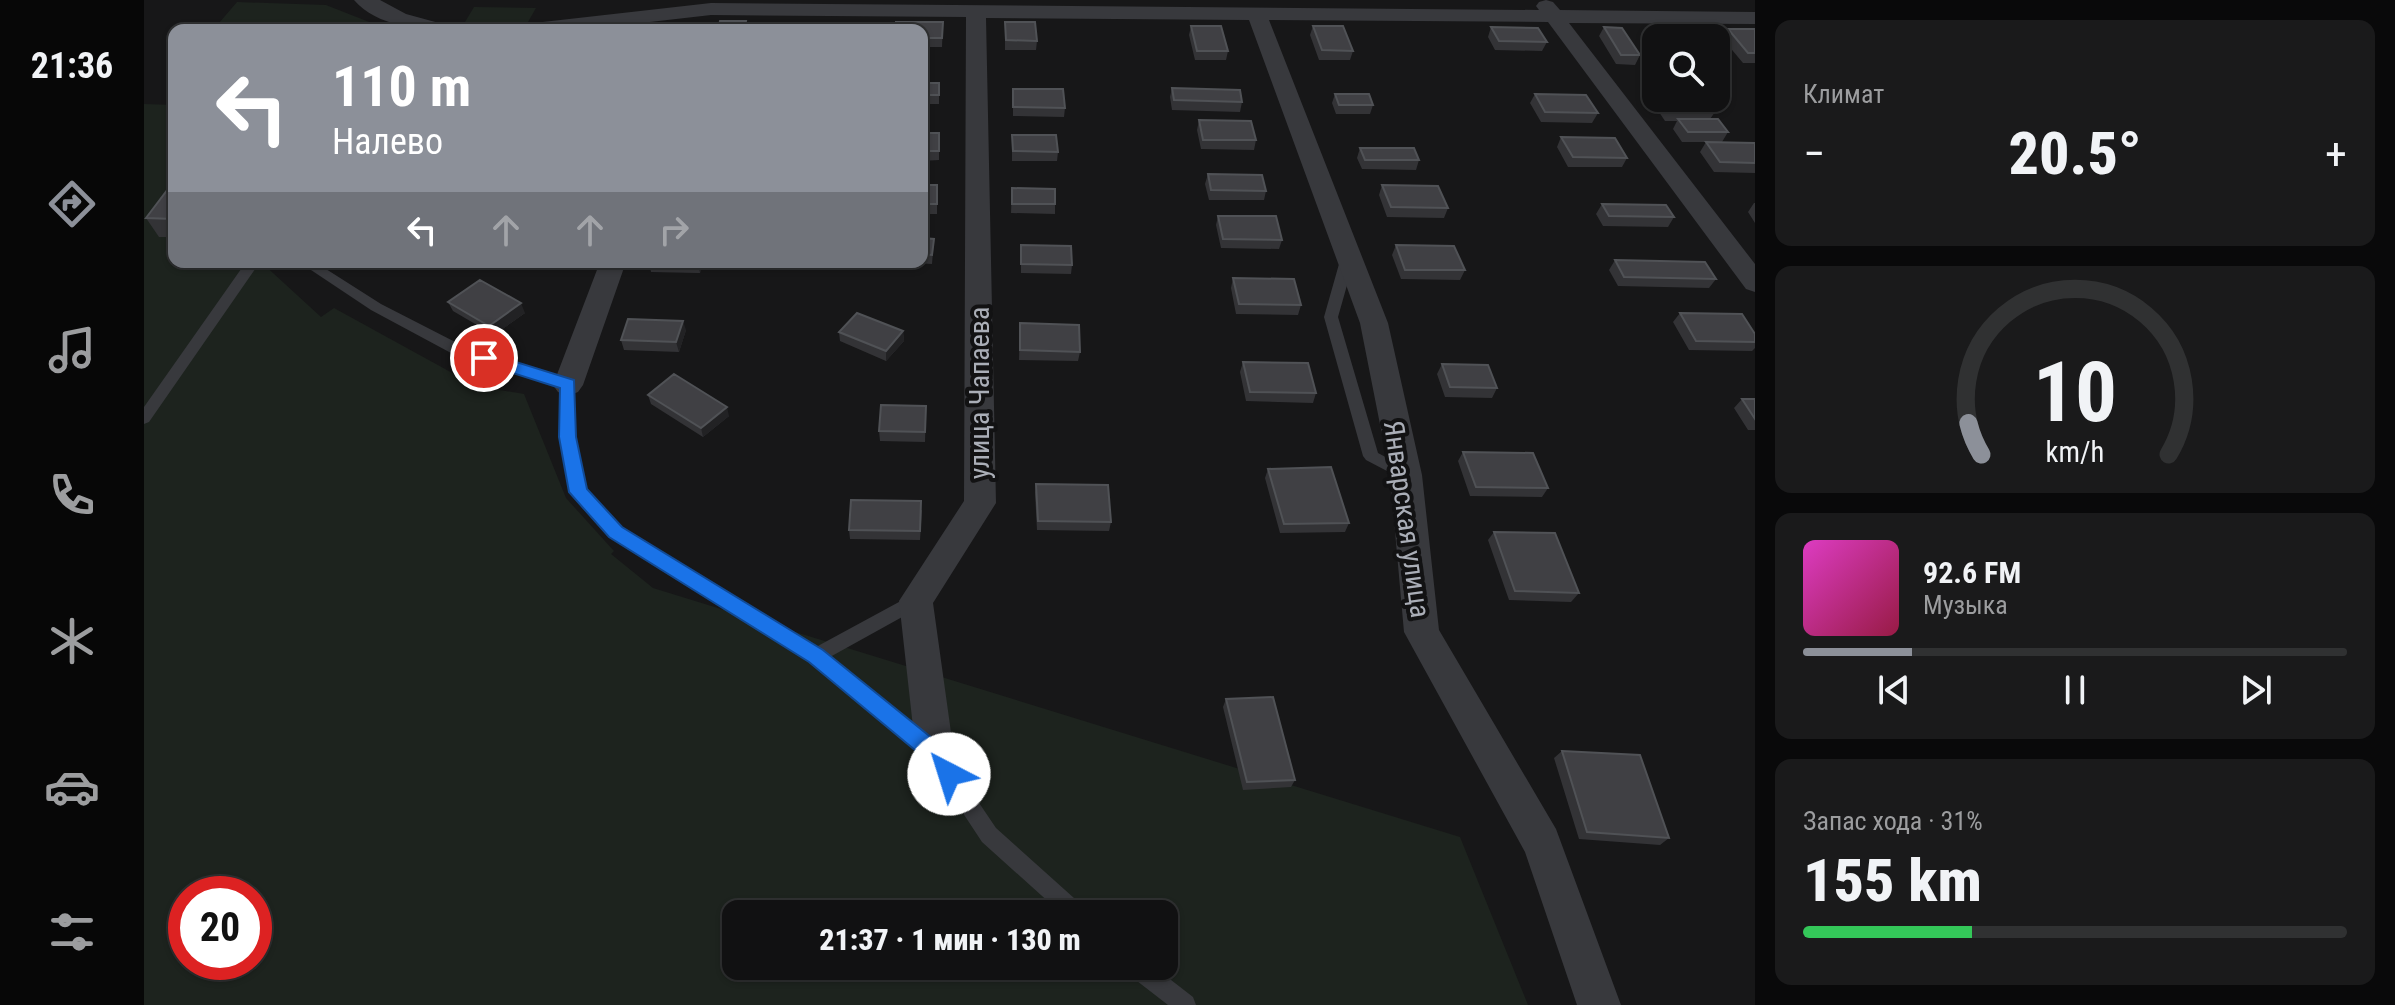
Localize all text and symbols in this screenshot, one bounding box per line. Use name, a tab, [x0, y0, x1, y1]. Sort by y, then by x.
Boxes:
map controls	[1642, 24, 1730, 112]
button: search	[1642, 24, 1730, 112]
text: 21:36	[31, 45, 113, 87]
text: 110 m	[332, 54, 471, 120]
icon: left	[200, 56, 304, 160]
text: Климат	[1803, 79, 1884, 109]
text: 20.5°	[2009, 118, 2142, 189]
text: Налево	[332, 121, 443, 163]
text: −	[1803, 128, 1825, 180]
text: +	[2325, 128, 2347, 180]
icon: directions	[44, 176, 100, 232]
icon: left	[400, 208, 444, 252]
icon: ahead	[484, 208, 528, 252]
icon: ahead	[568, 208, 612, 252]
icon: right	[652, 208, 696, 252]
street label: улица Чапаева	[963, 307, 996, 479]
icon: music	[44, 322, 100, 378]
pin	[450, 324, 518, 392]
icon: arrive	[462, 336, 506, 380]
text: 10	[2033, 344, 2117, 441]
street label: Январская улица	[1377, 418, 1437, 620]
text: km/h	[2046, 436, 2104, 470]
icon: phone	[44, 467, 100, 523]
text: 92.6 FM	[1923, 555, 2021, 590]
text: Музыка	[1923, 590, 2008, 620]
icon: climate	[44, 613, 100, 669]
icon: previous	[1872, 668, 1916, 712]
icon: pause	[2053, 668, 2097, 712]
icon: next	[2234, 668, 2278, 712]
position arrow	[907, 732, 991, 816]
icon: car	[44, 759, 100, 815]
text: Запас хода · 31%	[1803, 806, 1983, 836]
text: 155 km	[1803, 845, 1982, 916]
speed limit sign: 20	[168, 876, 272, 980]
icon: filters	[44, 904, 100, 960]
text: 21:37 · 1 мин · 130 m	[819, 922, 1081, 957]

